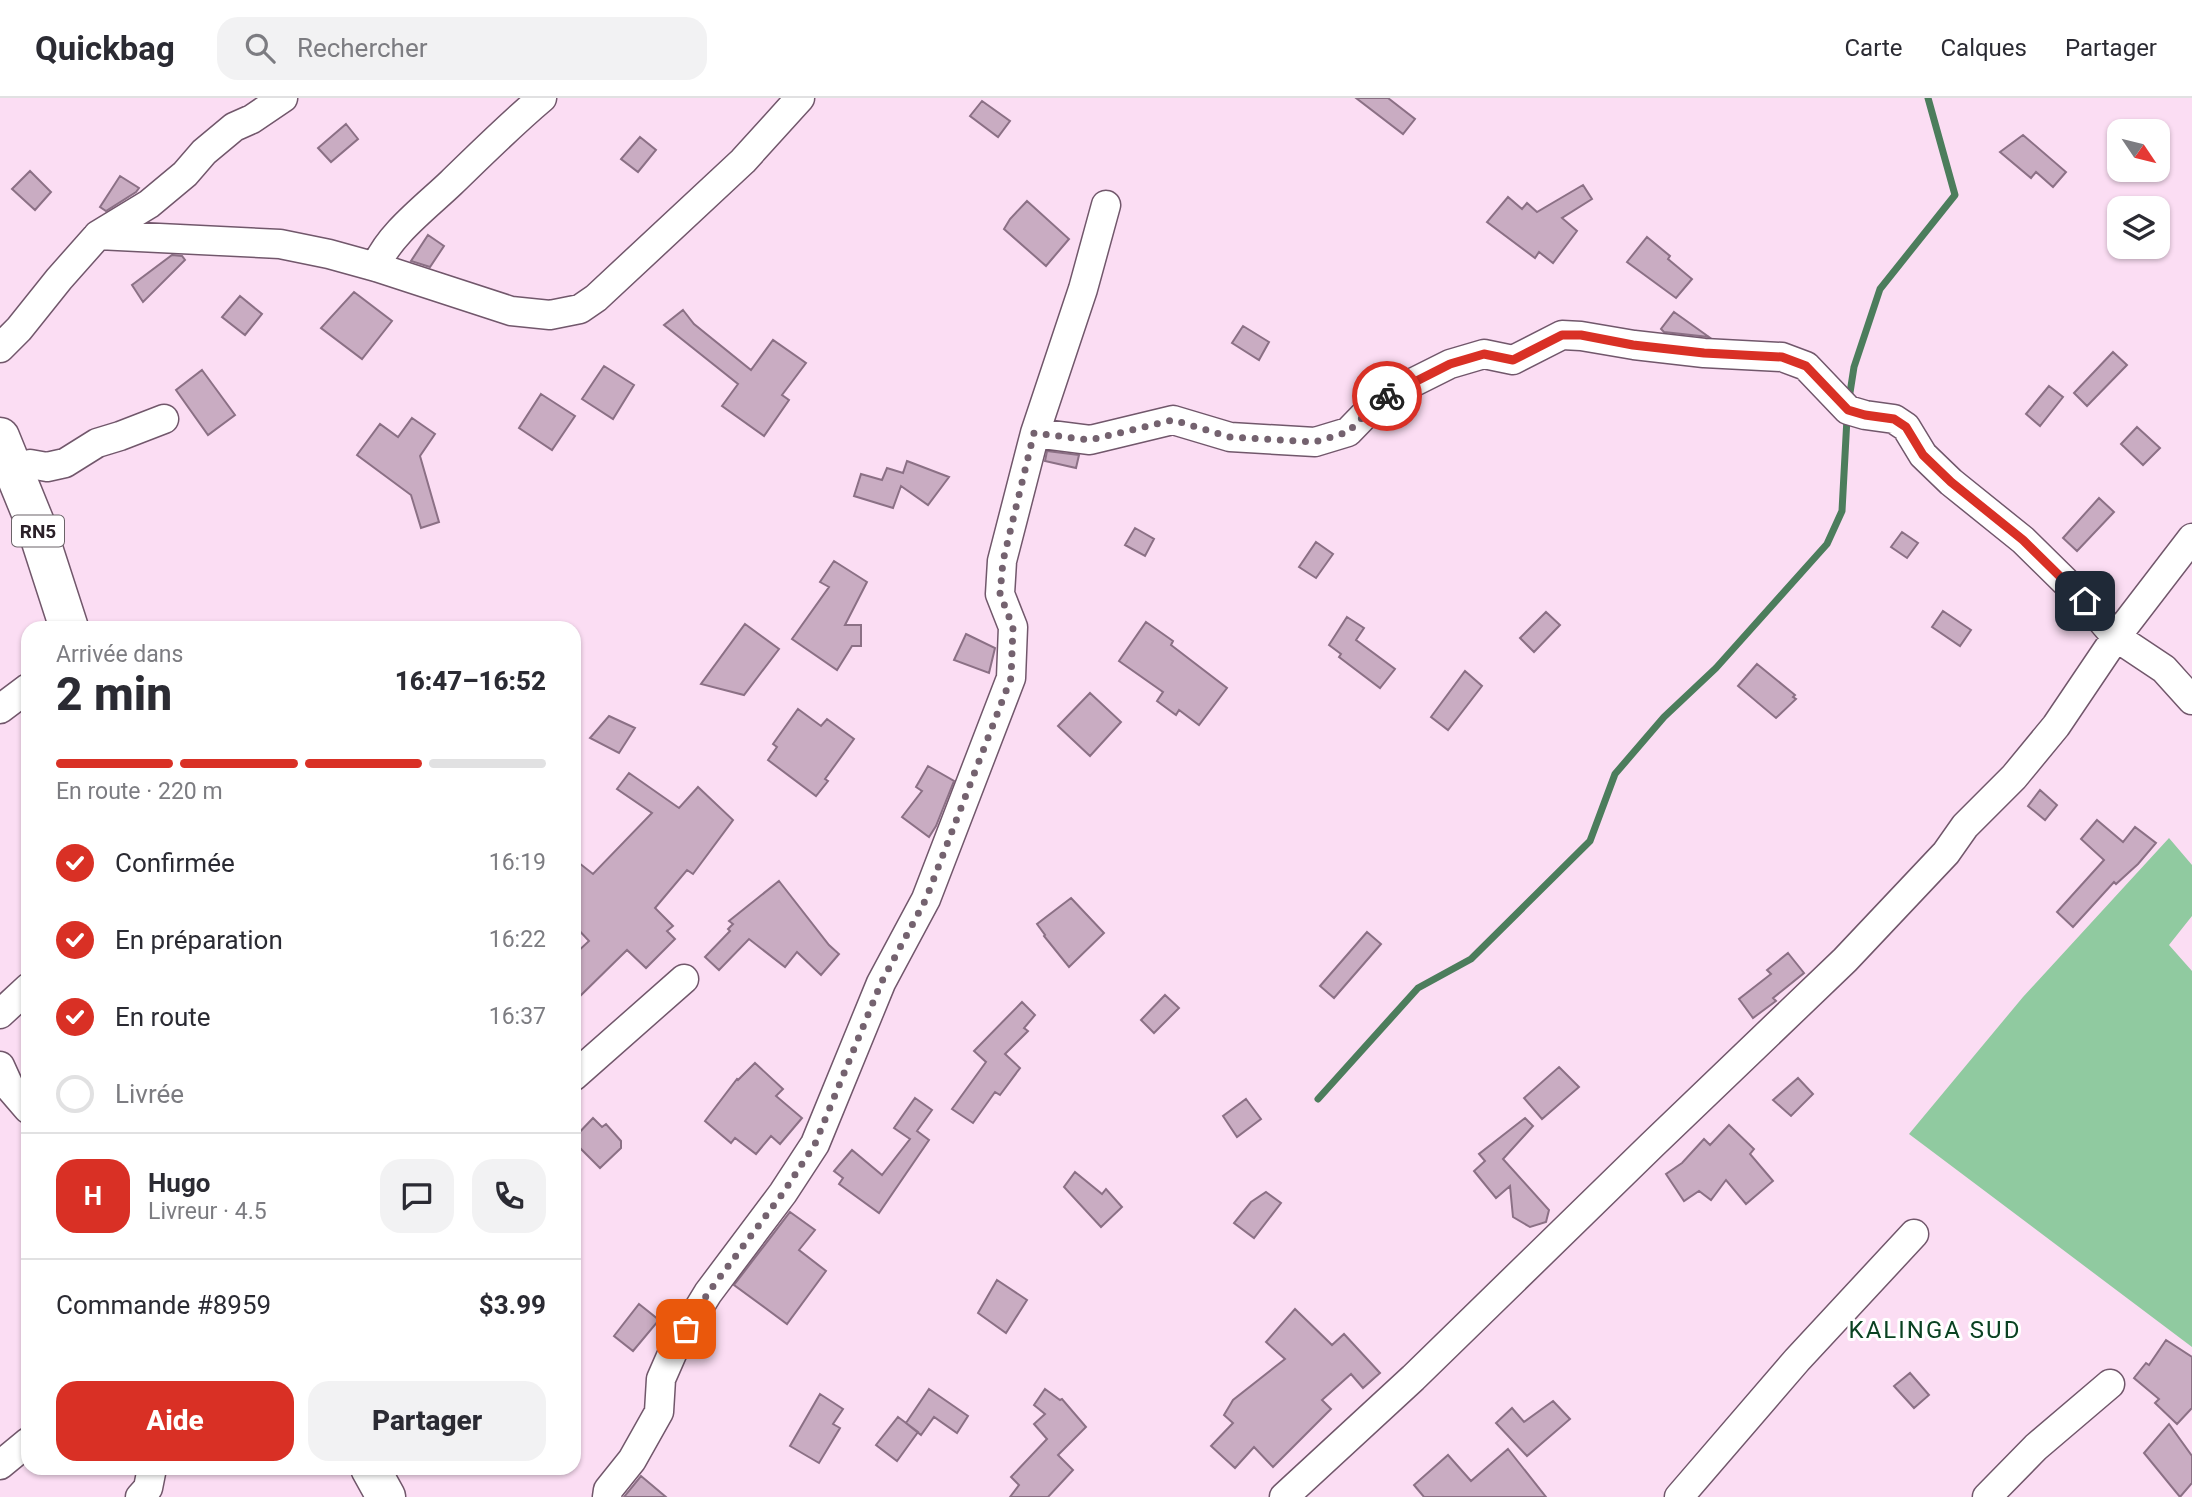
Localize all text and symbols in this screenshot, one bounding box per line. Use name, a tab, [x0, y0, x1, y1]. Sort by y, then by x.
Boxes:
search box	[217, 17, 707, 80]
text: Quickbag	[35, 29, 175, 68]
icon: search	[241, 29, 279, 67]
text: Rechercher	[297, 33, 428, 63]
text: Carte	[1844, 34, 1902, 62]
text: Calques	[1940, 34, 2027, 62]
text: Partager	[2065, 34, 2157, 62]
north arrow	[2107, 119, 2170, 182]
map controls	[2107, 119, 2170, 259]
button: layers	[2107, 196, 2170, 259]
courier	[1352, 361, 1422, 431]
icon: bike	[1368, 377, 1406, 415]
road number: RN5	[12, 516, 64, 546]
pin	[2055, 571, 2115, 631]
icon: home	[2066, 582, 2104, 620]
text: Arrivée dans	[56, 641, 183, 668]
text: 16:47–16:52	[395, 666, 546, 696]
text: 2 min	[56, 667, 172, 721]
text: En route · 220 m	[56, 778, 223, 805]
icon: check	[56, 844, 94, 882]
text: Confirmée	[115, 848, 235, 878]
text: 16:19	[489, 849, 546, 876]
icon: check	[56, 921, 94, 959]
text: En préparation	[115, 925, 283, 955]
text: 16:22	[489, 926, 546, 953]
icon: check	[56, 998, 94, 1036]
text: En route	[115, 1002, 211, 1032]
text: 16:37	[489, 1003, 546, 1030]
text: Livrée	[115, 1079, 184, 1109]
button: chat	[380, 1159, 454, 1233]
button: phone	[472, 1159, 546, 1233]
text: Hugo	[148, 1168, 210, 1198]
text: H	[84, 1181, 102, 1211]
text: Livreur · 4.5	[148, 1198, 267, 1225]
text: Commande #8959	[56, 1290, 271, 1320]
text: $3.99	[479, 1290, 546, 1320]
pin	[656, 1299, 716, 1359]
icon: bag	[667, 1310, 705, 1348]
district label: KALINGA SUD	[1849, 1316, 2021, 1344]
button: Aide	[56, 1381, 294, 1461]
button: Partager	[308, 1381, 546, 1461]

